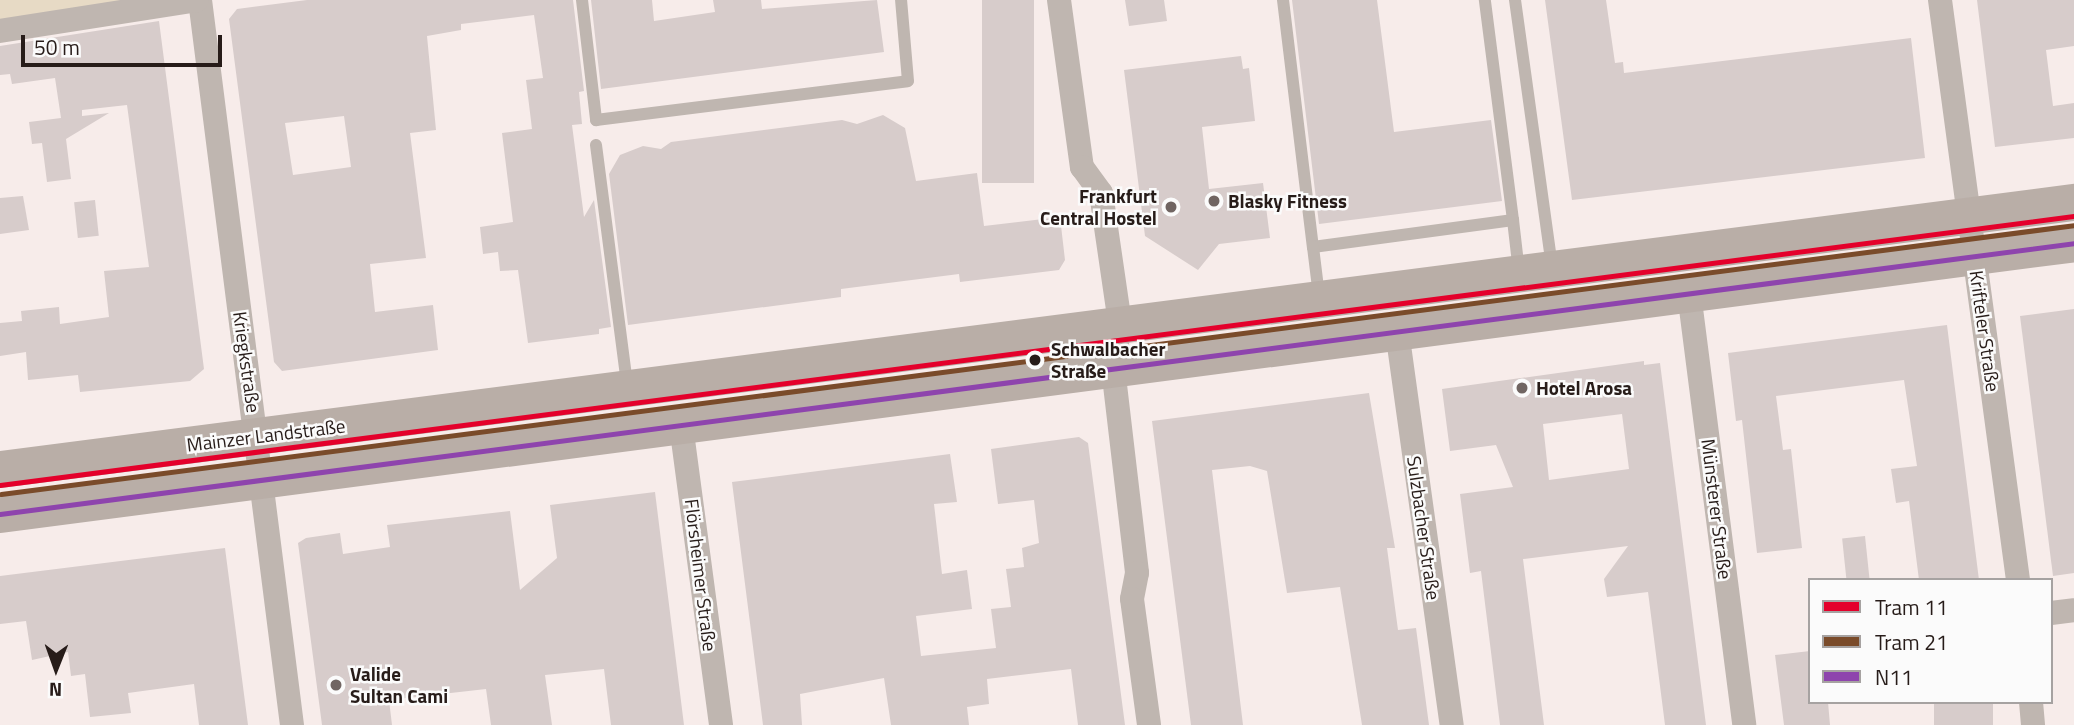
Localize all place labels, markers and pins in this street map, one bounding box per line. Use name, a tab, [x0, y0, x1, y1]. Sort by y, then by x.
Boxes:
place label: Frankfurt Central Hostel	[1040, 185, 1157, 229]
place label: Blasky Fitness	[1228, 190, 1347, 212]
marker: Blasky Fitness	[1206, 193, 1222, 209]
marker: Frankfurt Central Hostel	[1163, 199, 1179, 215]
place label: Schwalbacher Straße	[1051, 338, 1166, 382]
marker: Schwalbacher Straße	[1025, 350, 1045, 370]
place label: Hotel Arosa	[1536, 377, 1632, 399]
marker: Hotel Arosa	[1514, 380, 1530, 396]
place label: Valide Sultan Cami	[350, 663, 448, 707]
marker: Valide Sultan Cami	[328, 677, 344, 693]

